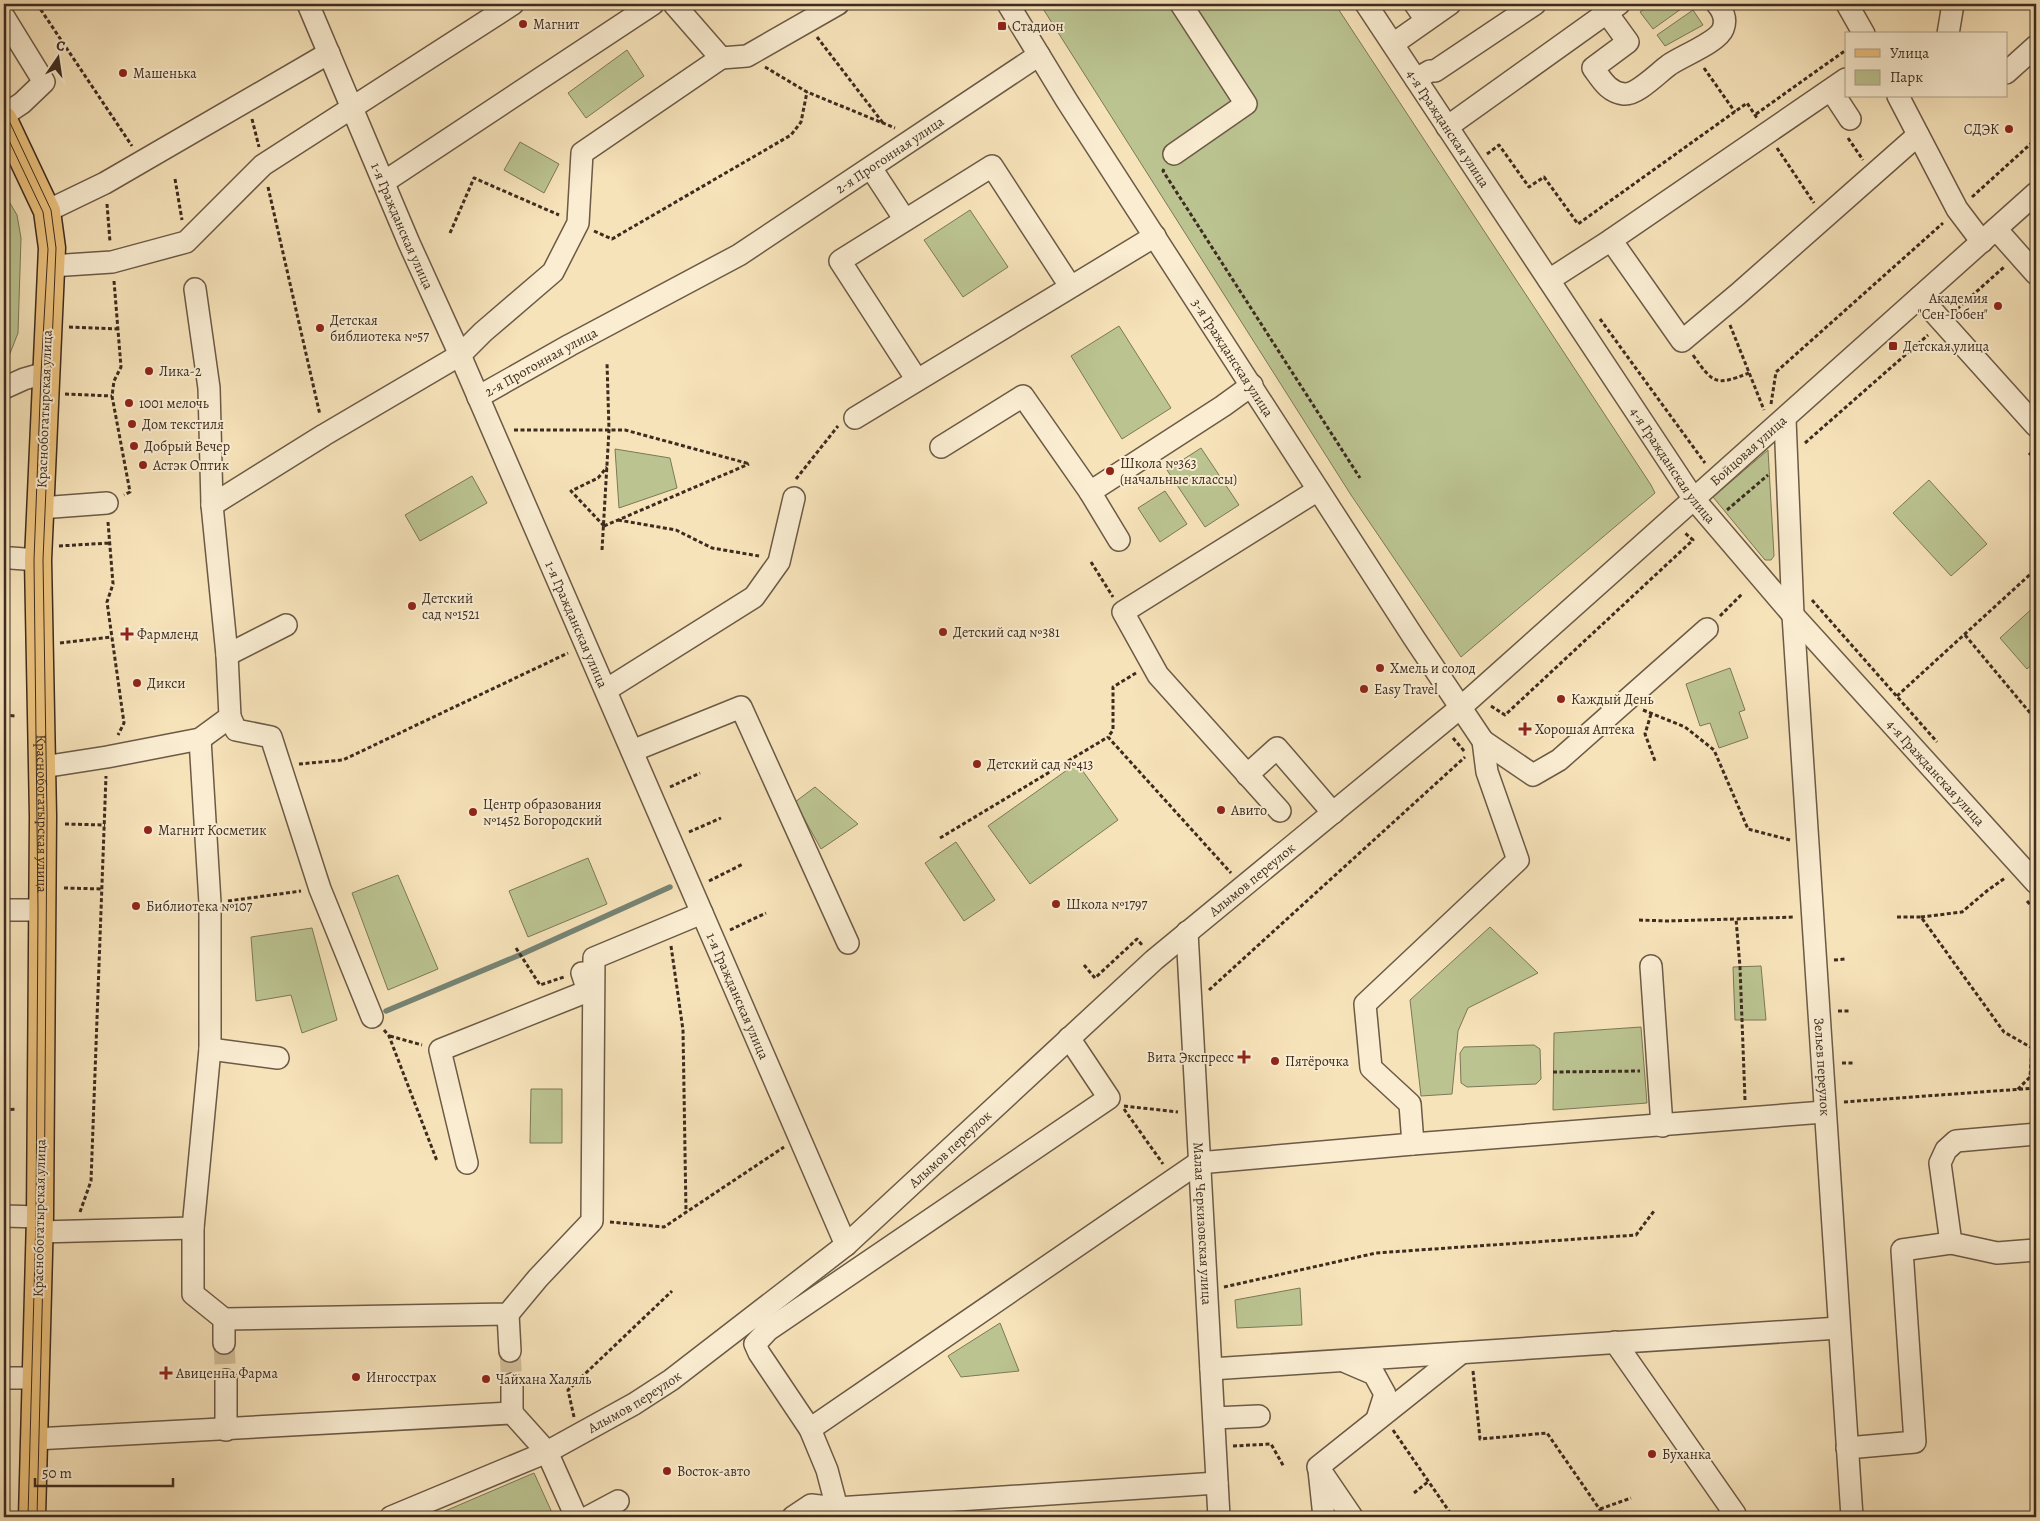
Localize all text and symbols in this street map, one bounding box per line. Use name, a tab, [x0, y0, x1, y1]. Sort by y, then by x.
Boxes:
place label: Магнит	[533, 15, 580, 34]
place label: Стадион	[1012, 17, 1064, 36]
marker: Магнит	[517, 18, 529, 30]
marker: Стадион	[996, 20, 1008, 32]
north arrow	[32, 32, 82, 82]
legend	[1845, 32, 2008, 98]
text: С	[54, 36, 68, 56]
text: Улица	[1890, 43, 1929, 63]
place label: Машенька	[133, 64, 197, 83]
street label: 4-я Гражданская улица	[1402, 66, 1494, 192]
marker: Машенька	[117, 67, 129, 79]
text: Парк	[1890, 67, 1923, 87]
street label: 2-я Прогонная улица	[832, 112, 948, 198]
place label: СДЭК	[1964, 120, 1999, 139]
marker: СДЭК	[2003, 123, 2015, 135]
street label: 1-я Гражданская улица	[366, 160, 438, 293]
place label: Академия "Сен-Гобен"	[1918, 289, 1988, 324]
street label: 3-я Гражданская улица	[1187, 295, 1278, 421]
marker: Академия "Сен-Гобен"	[1992, 300, 2004, 312]
place label: Детская библиотека №57	[330, 311, 429, 346]
marker: Детская библиотека №57	[314, 322, 326, 334]
street label: 2-я Прогонная улица	[481, 323, 601, 401]
street label: Краснобогатырская улица	[32, 329, 57, 488]
place label: Детская улица	[1903, 337, 1990, 356]
marker: Детская улица	[1887, 340, 1899, 352]
place label: Лика-2	[159, 362, 202, 381]
marker: Лика-2	[143, 365, 155, 377]
place label: 1001 мелочь	[139, 394, 209, 413]
marker: 1001 мелочь	[123, 397, 135, 409]
street label: 4-я Гражданская улица	[1625, 403, 1720, 528]
street label: Бойцовая улица	[1706, 411, 1791, 490]
place label: Дом текстиля	[142, 415, 224, 434]
marker: Дом текстиля	[126, 418, 138, 430]
place label: Добрый Вечер	[144, 437, 230, 456]
marker: Добрый Вечер	[128, 440, 140, 452]
place label: Школа №363 (начальные классы)	[1120, 454, 1237, 489]
place label: Астэк Оптик	[152, 456, 229, 475]
marker: Астэк Оптик	[137, 459, 149, 471]
marker: Школа №363 (начальные классы)	[1104, 465, 1116, 477]
street label: 1-я Гражданская улица	[540, 558, 612, 691]
place label: Детский сад №1521	[422, 589, 480, 624]
marker: Детский сад №1521	[406, 600, 418, 612]
place label: Детский сад №381	[953, 623, 1060, 642]
place label: Фармленд	[137, 625, 199, 644]
marker: Детский сад №381	[937, 626, 949, 638]
marker: Фармленд	[121, 628, 133, 640]
place label: Хмель и солод	[1390, 659, 1476, 678]
marker: Хмель и солод	[1374, 662, 1386, 674]
place label: Дикси	[147, 674, 185, 693]
marker: Дикси	[131, 677, 143, 689]
place label: Easy Travel	[1374, 680, 1438, 699]
marker: Easy Travel	[1358, 683, 1370, 695]
place label: Каждый День	[1571, 690, 1654, 709]
marker: Каждый День	[1555, 693, 1567, 705]
street label: 4-я Гражданская улица	[1882, 715, 1989, 831]
place label: Хорошая Аптека	[1535, 720, 1635, 739]
marker: Хорошая Аптека	[1519, 723, 1531, 735]
street label: Краснобогатырская улица	[31, 734, 52, 893]
place label: Детский сад №413	[987, 755, 1094, 774]
marker: Детский сад №413	[971, 758, 983, 770]
place label: Центр образования №1452 Богородский	[483, 795, 602, 830]
place label: Авито	[1230, 801, 1267, 820]
marker: Авито	[1215, 804, 1227, 816]
marker: Центр образования №1452 Богородский	[467, 806, 479, 818]
place label: Магнит Косметик	[158, 821, 266, 840]
marker: Магнит Косметик	[142, 824, 154, 836]
street label: Алымов переулок	[1204, 839, 1299, 921]
place label: Школа №1797	[1066, 895, 1147, 914]
place label: Библиотека №107	[146, 897, 253, 916]
marker: Школа №1797	[1050, 898, 1062, 910]
marker: Библиотека №107	[130, 900, 142, 912]
street label: 1-я Гражданская улица	[702, 930, 774, 1063]
street label: Зельев переулок	[1809, 1017, 1835, 1117]
place label: Вита Экспресс	[1147, 1048, 1234, 1067]
marker: Вита Экспресс	[1238, 1051, 1250, 1063]
place label: Пятёрочка	[1285, 1052, 1349, 1071]
marker: Пятёрочка	[1269, 1055, 1281, 1067]
street label: Алымов переулок	[904, 1106, 996, 1193]
street label: Краснобогатырская улица	[29, 1138, 50, 1297]
street label: Малая Черкизовская улица	[1189, 1142, 1216, 1306]
place label: Авиценна Фарма	[175, 1364, 278, 1383]
street label: Алымов переулок	[584, 1366, 686, 1438]
marker: Авиценна Фарма	[160, 1367, 172, 1379]
place label: Ингосстрах	[366, 1368, 436, 1387]
place label: Чайхана Халяль	[496, 1370, 591, 1389]
marker: Ингосстрах	[350, 1371, 362, 1383]
marker: Чайхана Халяль	[480, 1373, 492, 1385]
place label: Буханка	[1662, 1445, 1712, 1464]
marker: Буханка	[1646, 1448, 1658, 1460]
scale bar	[35, 1456, 172, 1488]
place label: Восток-авто	[677, 1462, 750, 1481]
text: 50 m	[42, 1463, 72, 1483]
marker: Восток-авто	[661, 1465, 673, 1477]

